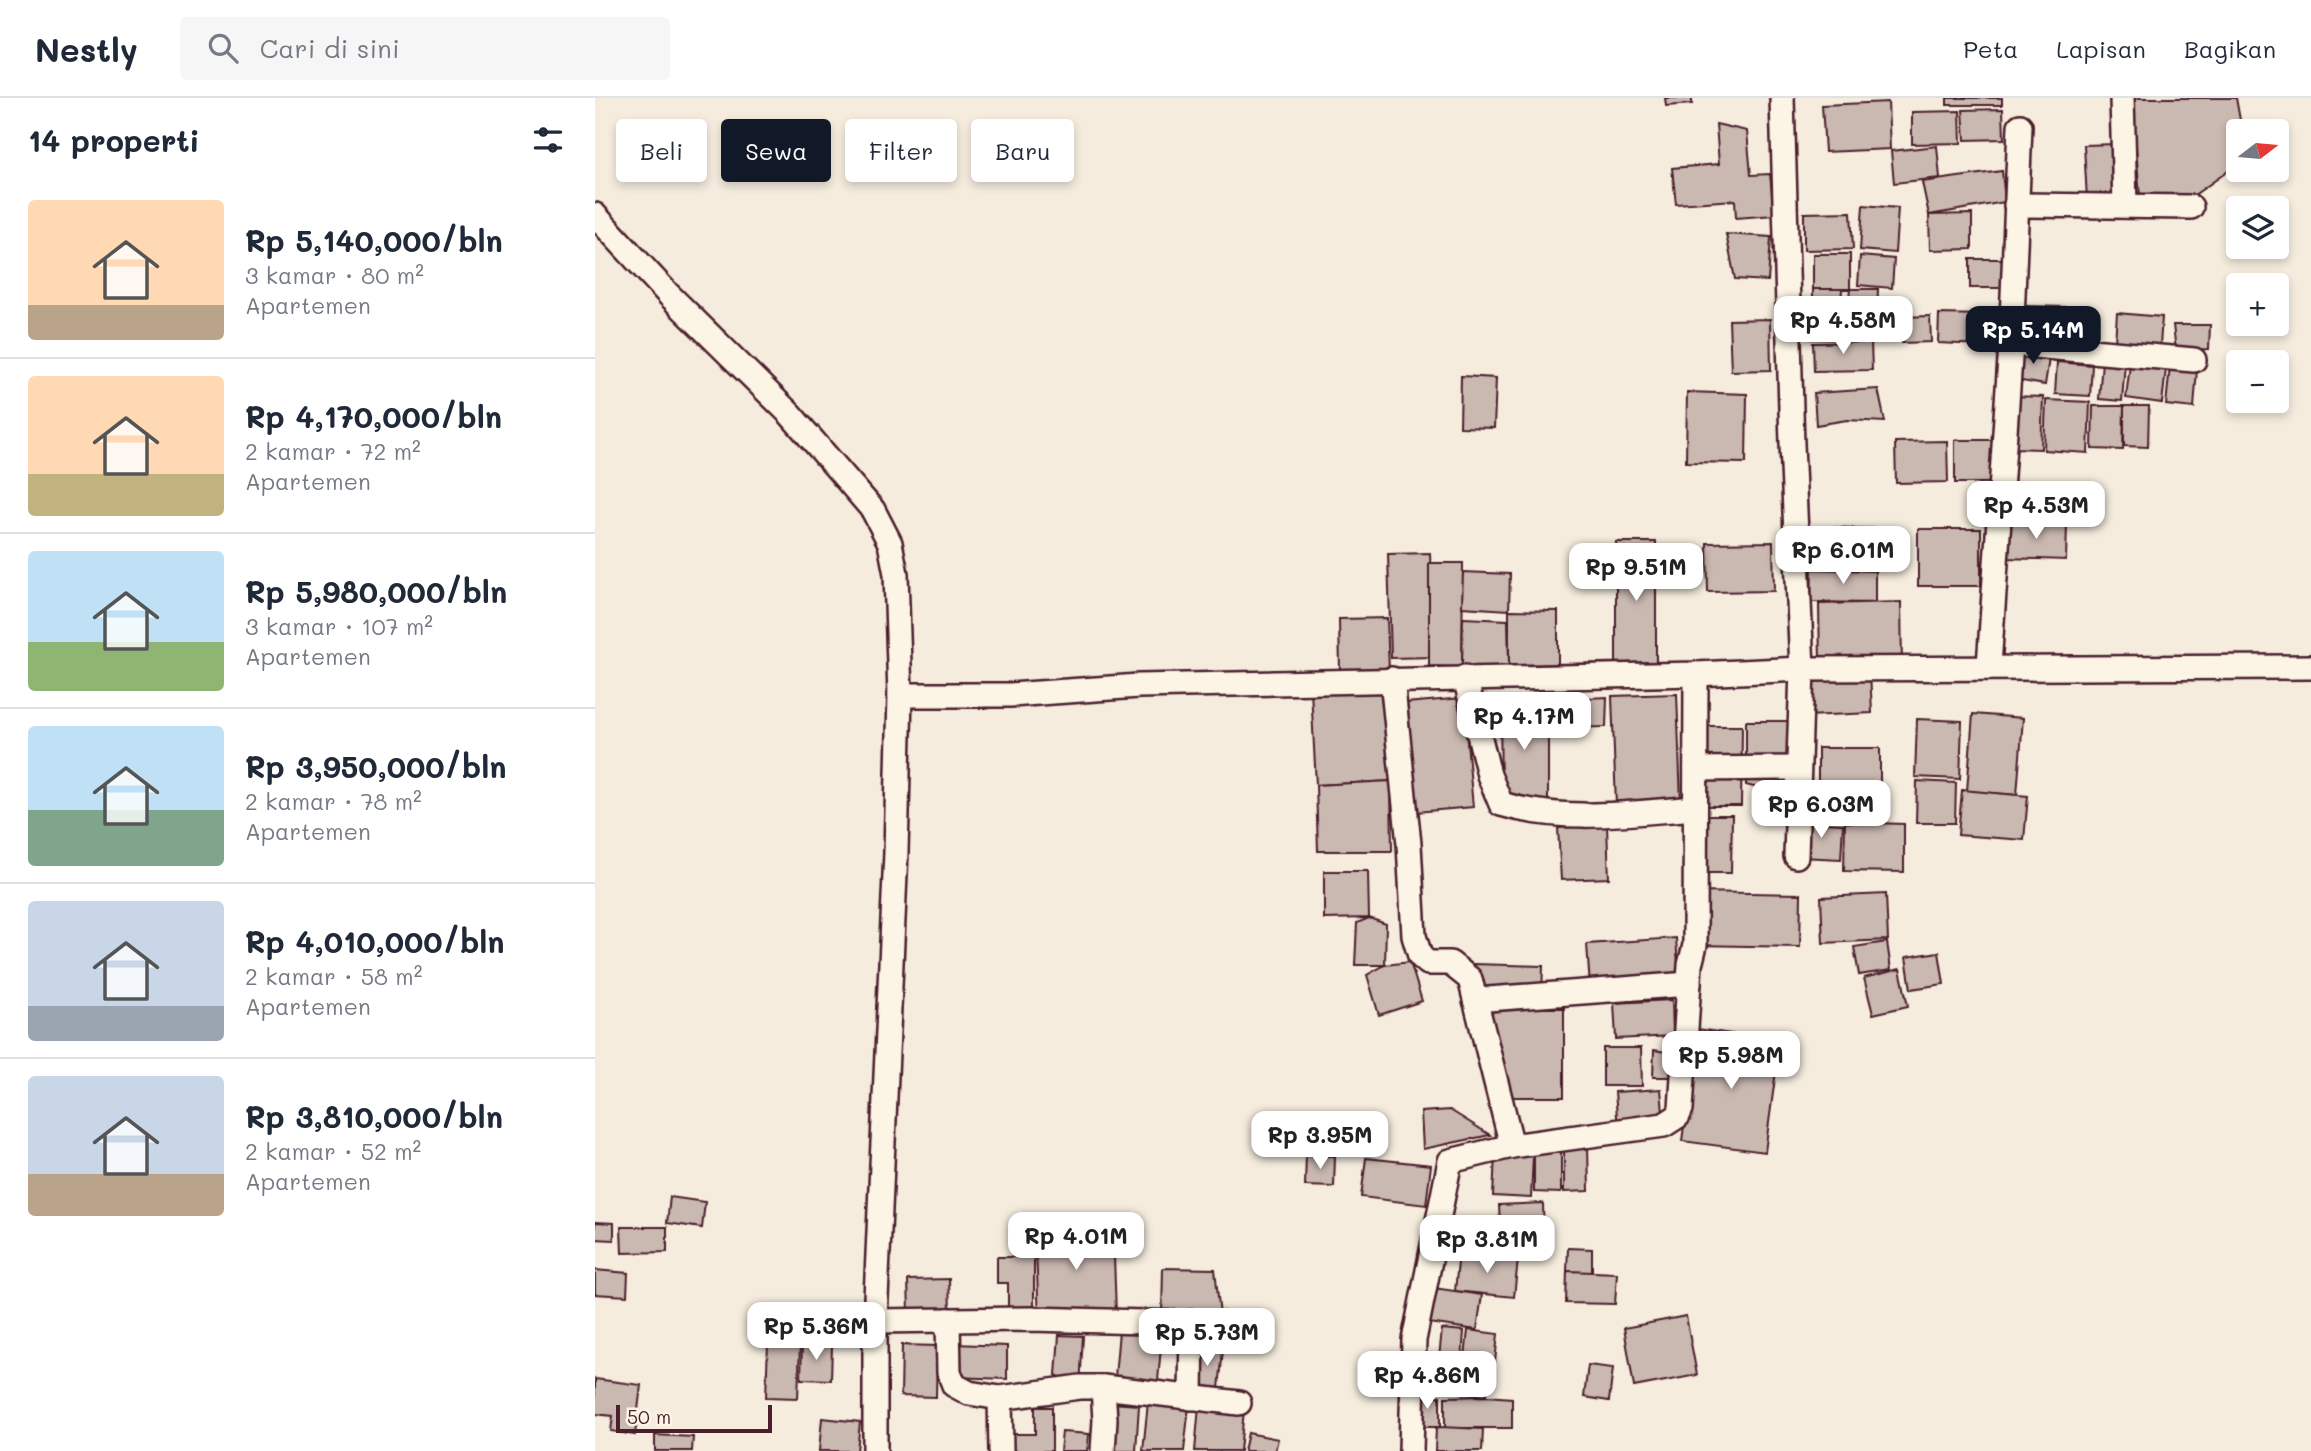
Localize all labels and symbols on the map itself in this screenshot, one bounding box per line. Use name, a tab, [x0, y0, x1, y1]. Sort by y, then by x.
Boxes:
north arrow	[2226, 119, 2289, 182]
pin: Rp 4.58M	[1771, 296, 1915, 356]
pin: Rp 5.14M	[1961, 306, 2105, 366]
pin: Rp 4.53M	[1964, 482, 2108, 541]
pin: Rp 6.01M	[1771, 526, 1915, 586]
pin: Rp 9.51M	[1564, 544, 1708, 603]
pin: Rp 4.17M	[1452, 692, 1596, 752]
pin: Rp 6.03M	[1749, 780, 1893, 840]
pin: Rp 5.98M	[1659, 1032, 1803, 1091]
pin: Rp 3.95M	[1248, 1112, 1392, 1171]
pin: Rp 4.01M	[1004, 1212, 1148, 1272]
pin: Rp 3.81M	[1415, 1216, 1559, 1275]
pin: Rp 5.36M	[744, 1302, 888, 1362]
pin: Rp 5.73M	[1135, 1308, 1279, 1368]
pin: Rp 4.86M	[1355, 1352, 1499, 1411]
scale bar	[616, 1402, 772, 1434]

